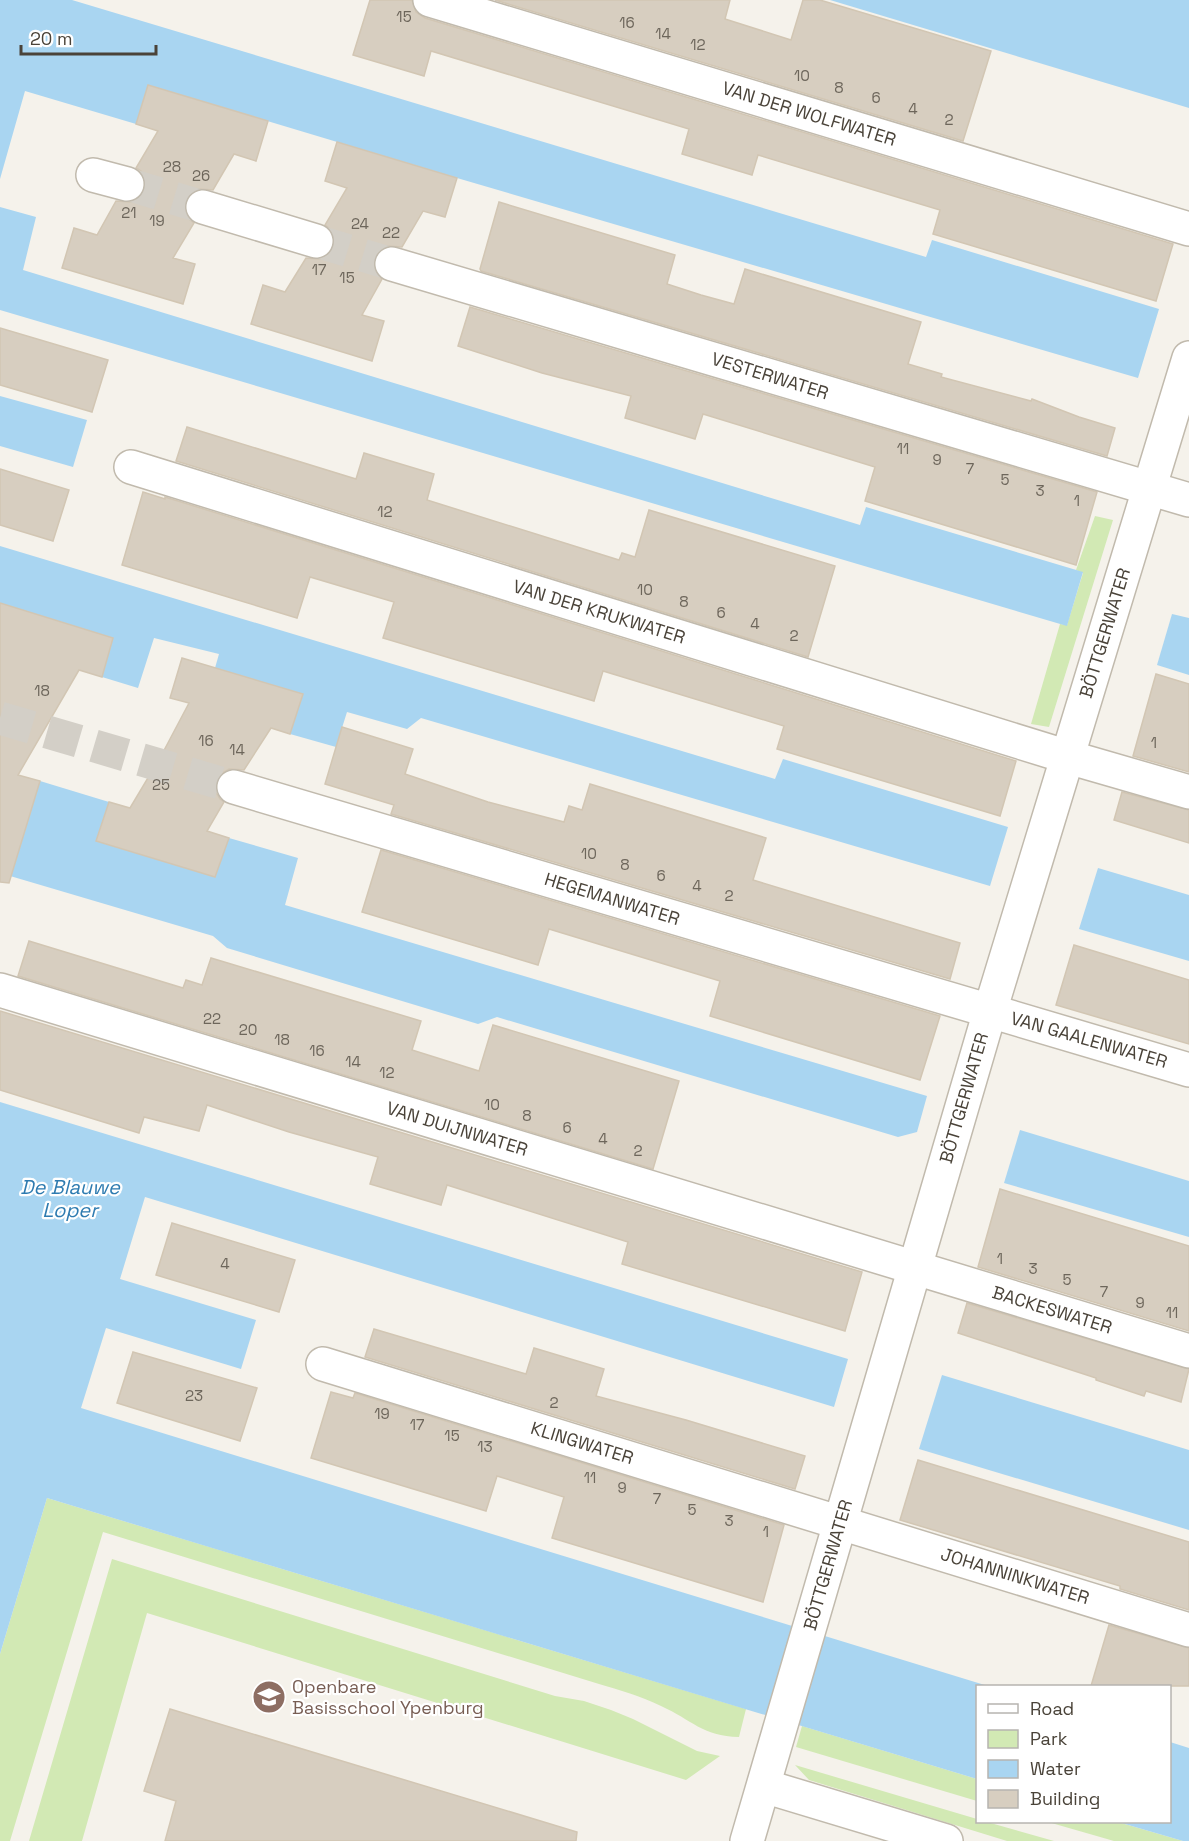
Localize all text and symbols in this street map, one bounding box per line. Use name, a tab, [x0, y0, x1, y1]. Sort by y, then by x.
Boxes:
house number: 15	[396, 7, 412, 26]
house number: 16	[619, 13, 635, 32]
scale bar	[21, 18, 156, 56]
house number: 14	[655, 24, 671, 43]
text: 20 m	[30, 27, 73, 50]
house number: 12	[690, 35, 706, 54]
house number: 10	[794, 66, 810, 85]
street label: VAN DER WOLFWATER	[719, 76, 899, 151]
house number: 8	[834, 78, 844, 97]
house number: 6	[871, 88, 881, 107]
house number: 4	[908, 99, 918, 118]
house number: 2	[944, 110, 954, 129]
house number: 28	[163, 157, 181, 176]
house number: 26	[192, 166, 210, 185]
house number: 21	[121, 203, 137, 222]
house number: 19	[149, 211, 165, 230]
house number: 24	[351, 214, 369, 233]
house number: 22	[382, 223, 400, 242]
house number: 17	[312, 260, 326, 279]
house number: 15	[339, 268, 355, 287]
street label: VESTERWATER	[709, 347, 831, 404]
house number: 11	[897, 439, 909, 458]
house number: 9	[932, 450, 942, 469]
house number: 7	[966, 459, 974, 478]
house number: 5	[1001, 470, 1010, 489]
house number: 3	[1035, 481, 1045, 500]
house number: 1	[1074, 491, 1080, 510]
house number: 12	[377, 502, 393, 521]
street label: BÖTTGERWATER	[1074, 565, 1135, 701]
street label: VAN DER KRUKWATER	[510, 574, 688, 649]
house number: 10	[637, 580, 653, 599]
house number: 8	[679, 592, 689, 611]
house number: 6	[716, 603, 726, 622]
house number: 4	[750, 614, 760, 633]
house number: 2	[789, 626, 799, 645]
house number: 18	[34, 681, 50, 700]
house number: 16	[198, 731, 214, 750]
house number: 1	[1151, 733, 1157, 752]
house number: 14	[229, 740, 245, 759]
house number: 25	[152, 775, 170, 794]
house number: 10	[581, 844, 597, 863]
house number: 8	[620, 855, 630, 874]
house number: 6	[656, 866, 666, 885]
street label: HEGEMANWATER	[542, 867, 683, 930]
house number: 4	[692, 876, 702, 895]
house number: 2	[724, 886, 734, 905]
street label: VAN GAALENWATER	[1008, 1006, 1170, 1073]
house number: 22	[203, 1009, 221, 1028]
house number: 20	[239, 1020, 257, 1039]
house number: 18	[274, 1030, 290, 1049]
street label: BÖTTGERWATER	[934, 1030, 993, 1166]
house number: 16	[309, 1041, 325, 1060]
house number: 14	[345, 1052, 361, 1071]
house number: 12	[379, 1063, 395, 1082]
house number: 10	[484, 1095, 500, 1114]
street label: VAN DUIJNWATER	[384, 1096, 531, 1161]
house number: 8	[522, 1106, 532, 1125]
house number: 6	[562, 1118, 572, 1137]
house number: 4	[598, 1129, 608, 1148]
house number: 2	[633, 1141, 643, 1160]
water label: De Blauwe Loper	[20, 1174, 121, 1223]
house number: 1	[997, 1249, 1003, 1268]
house number: 4	[220, 1254, 230, 1273]
house number: 3	[1028, 1259, 1038, 1278]
house number: 5	[1063, 1270, 1072, 1289]
street label: BACKESWATER	[989, 1280, 1115, 1339]
house number: 7	[1100, 1282, 1108, 1301]
house number: 9	[1135, 1293, 1145, 1312]
house number: 11	[1166, 1303, 1178, 1322]
house number: 23	[185, 1386, 203, 1405]
house number: 2	[549, 1393, 559, 1412]
house number: 19	[374, 1404, 390, 1423]
house number: 17	[410, 1415, 424, 1434]
street label: KLINGWATER	[528, 1416, 636, 1469]
house number: 15	[444, 1426, 460, 1445]
house number: 13	[477, 1437, 493, 1456]
house number: 11	[584, 1468, 596, 1487]
house number: 9	[617, 1478, 627, 1497]
house number: 7	[653, 1489, 661, 1508]
street label: BÖTTGERWATER	[798, 1497, 857, 1633]
house number: 5	[688, 1500, 697, 1519]
house number: 3	[724, 1511, 734, 1530]
house number: 1	[763, 1522, 769, 1541]
street label: JOHANNINKWATER	[938, 1542, 1092, 1609]
place label: Openbare Basisschool Ypenburg	[292, 1675, 484, 1719]
school or university icon: Openbare Basisschool Ypenburg	[251, 1679, 287, 1715]
legend	[976, 1685, 1171, 1823]
text: Road	[1030, 1697, 1074, 1720]
text: Park	[1030, 1727, 1068, 1750]
text: Water	[1030, 1757, 1081, 1780]
text: Building	[1030, 1787, 1100, 1810]

